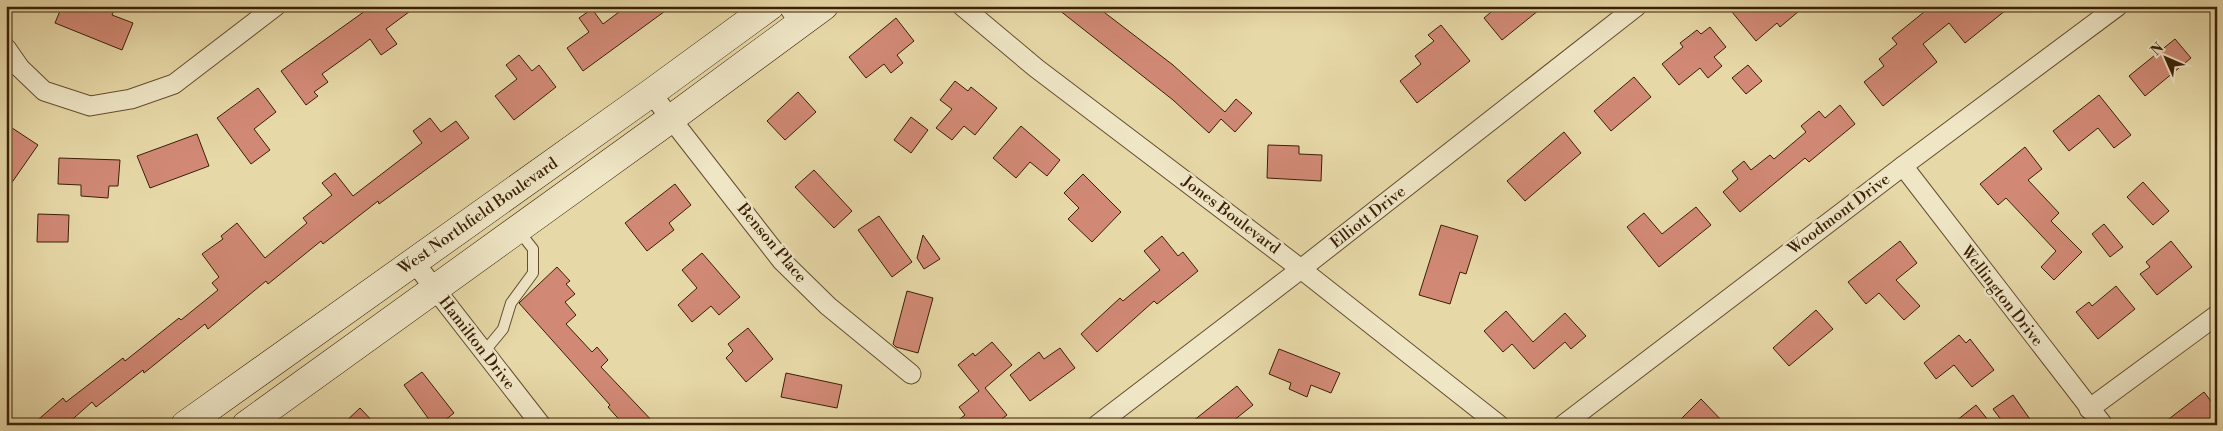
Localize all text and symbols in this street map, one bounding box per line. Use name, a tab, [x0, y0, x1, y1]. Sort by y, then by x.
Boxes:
north arrow	[2140, 32, 2190, 82]
text: N	[2147, 39, 2168, 60]
street label: West Northfield Boulevard	[394, 153, 562, 279]
street label: Woodmont Drive	[1783, 169, 1894, 260]
street label: Jones Boulevard	[1177, 171, 1284, 258]
street label: Elliott Drive	[1326, 181, 1410, 253]
street label: Benson Place	[732, 198, 811, 287]
street label: Wellington Drive	[1956, 241, 2047, 350]
street label: Hamilton Drive	[434, 292, 520, 394]

